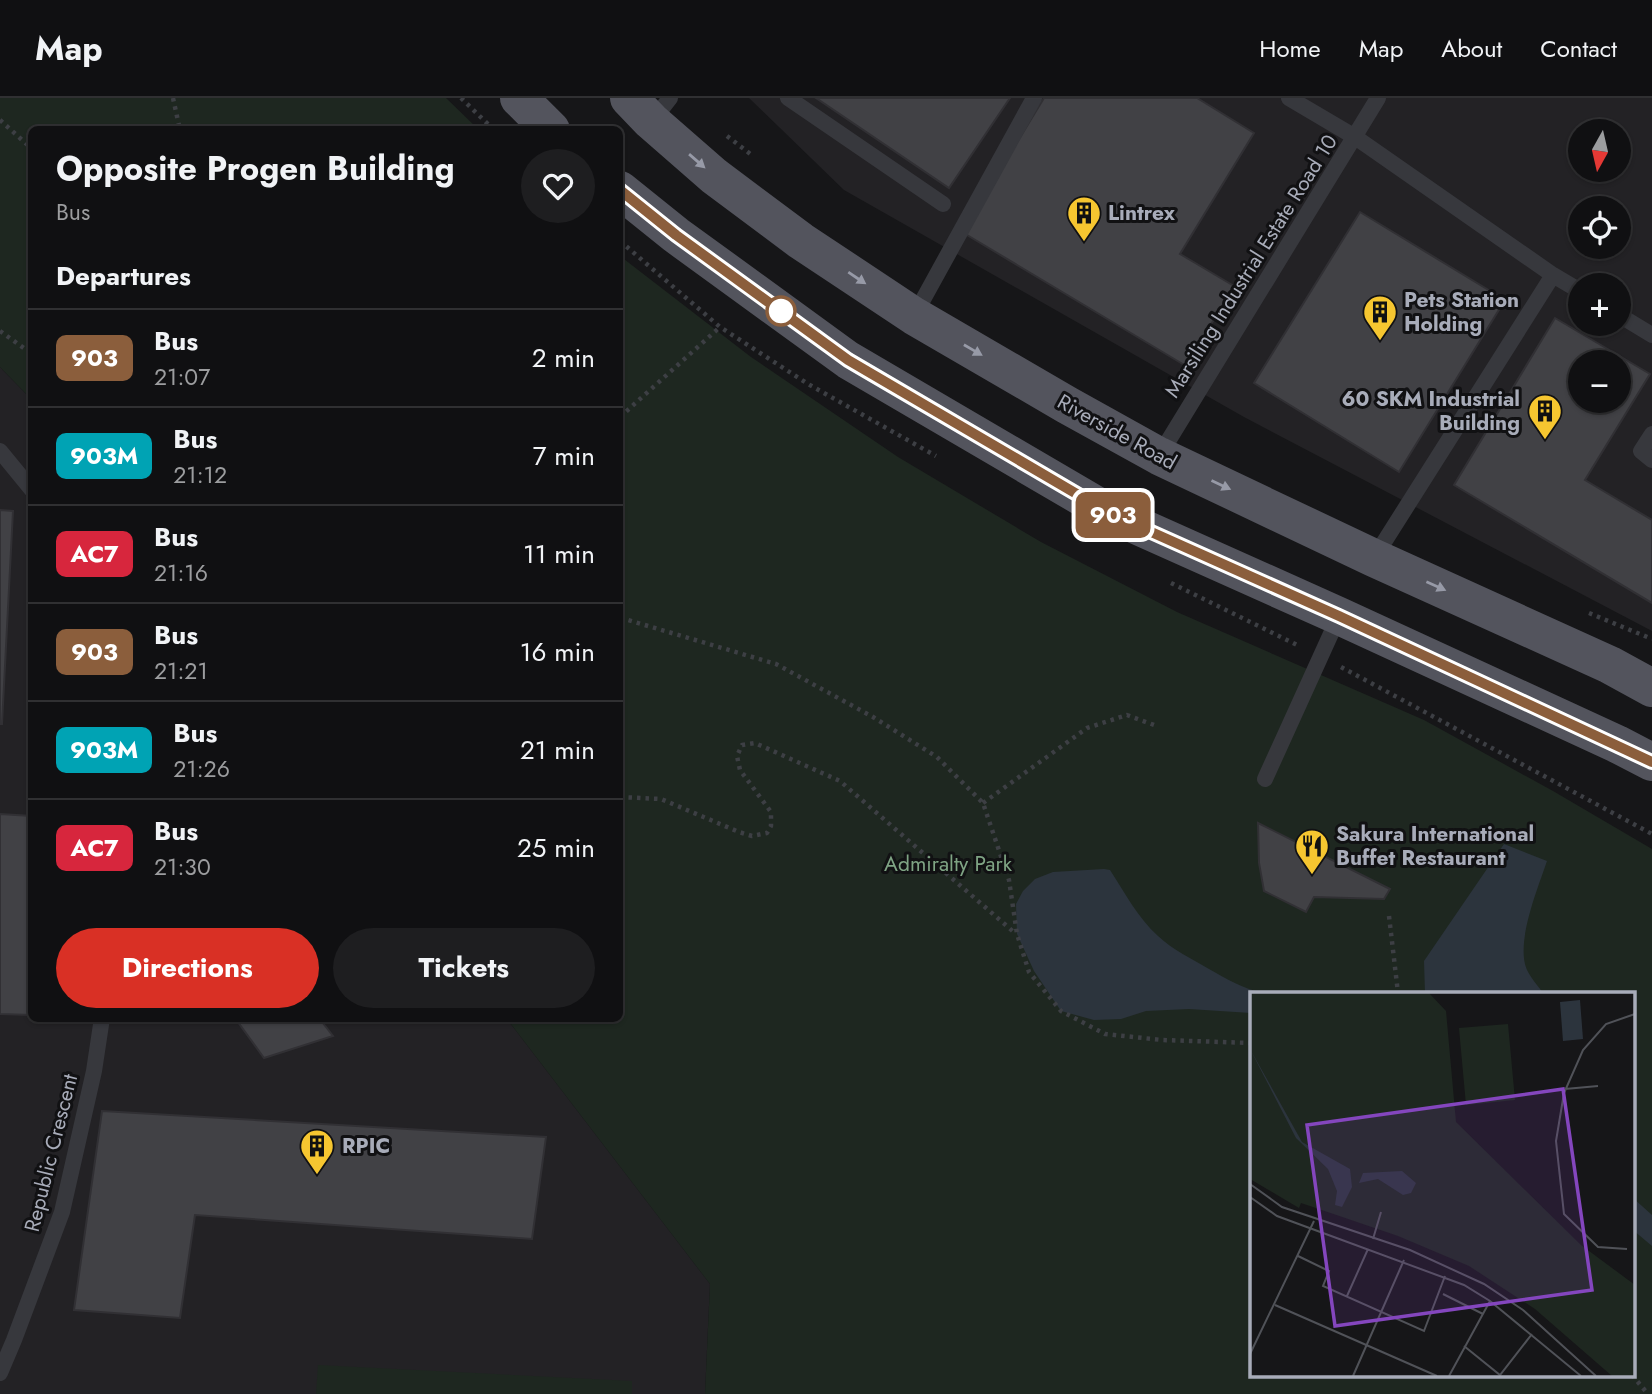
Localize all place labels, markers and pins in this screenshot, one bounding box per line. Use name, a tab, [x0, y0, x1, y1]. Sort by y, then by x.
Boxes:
building icon: Lintrex	[1065, 194, 1103, 243]
place label: Lintrex	[1108, 198, 1176, 228]
place label: Pets Station Holding	[1404, 285, 1519, 339]
building icon: Pets Station Holding	[1361, 293, 1399, 342]
unlabelled marker	[766, 296, 796, 326]
place label: 60 SKM Industrial Building	[1341, 384, 1520, 438]
building icon: 60 SKM Industrial Building	[1526, 392, 1564, 441]
place label: Sakura International Buffet Restaurant	[1336, 819, 1534, 873]
restaurant icon: Sakura International Buffet Restaurant	[1293, 827, 1331, 876]
building icon: RPIC	[298, 1127, 336, 1176]
place label: RPIC	[342, 1131, 390, 1161]

